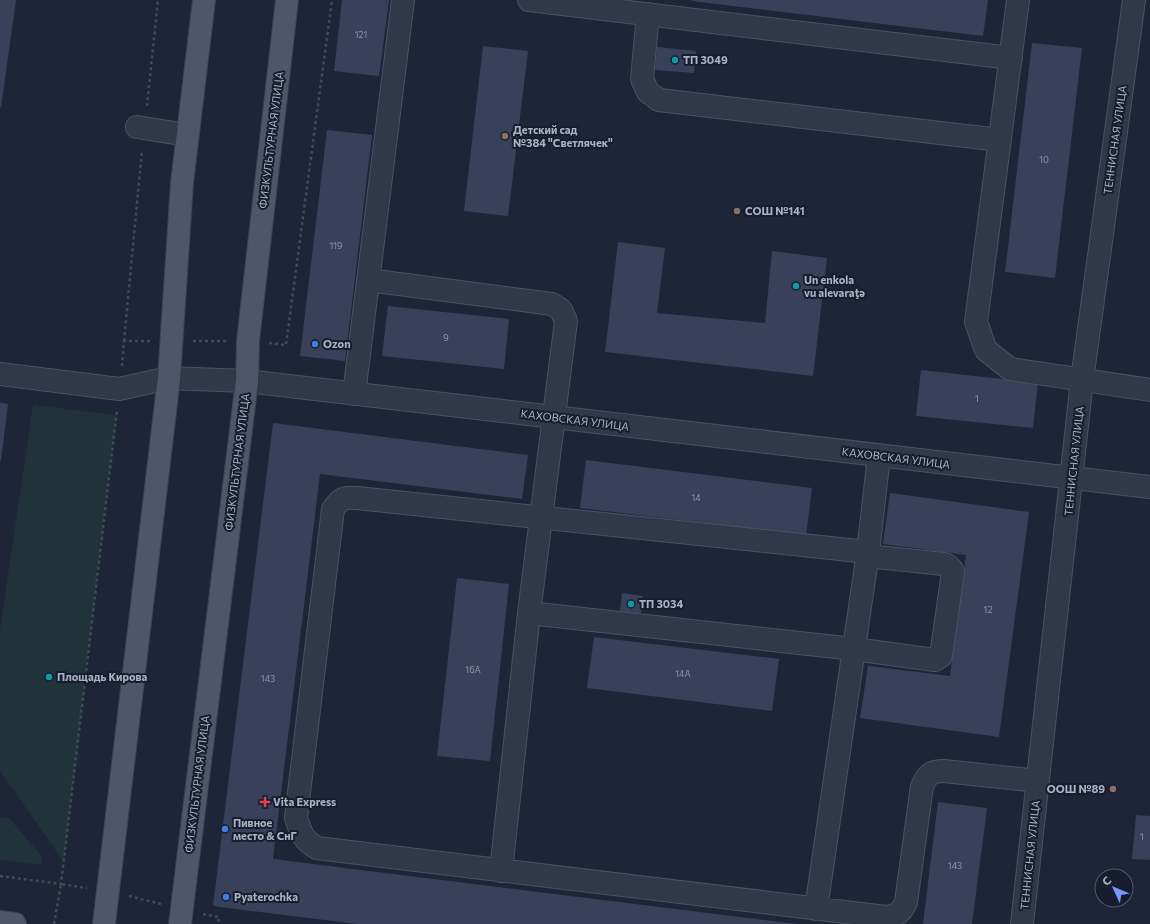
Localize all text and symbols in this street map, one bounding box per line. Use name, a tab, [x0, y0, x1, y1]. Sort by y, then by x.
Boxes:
house number: 121	[355, 29, 367, 40]
place label: ТП 3049	[683, 53, 728, 66]
marker: ТП 3049	[670, 55, 680, 65]
street label: ФИЗКУЛЬТУРНАЯ УЛИЦА	[256, 70, 285, 209]
street label: ТЕННИСНАЯ УЛИЦА	[1100, 84, 1129, 195]
place label: Детский сад №384 "Светлячек"	[513, 123, 613, 149]
marker: Детский сад №384 "Светлячек"	[500, 131, 510, 141]
house number: 10	[1039, 154, 1049, 165]
place label: СОШ №141	[745, 204, 805, 217]
marker: СОШ №141	[732, 206, 742, 216]
house number: 119	[329, 240, 343, 251]
place label: Un enkola vu alevaraţə	[804, 273, 865, 299]
marker: Un enkola vu alevaraţə	[791, 281, 801, 291]
house number: 9	[443, 332, 449, 343]
place label: Ozon	[323, 337, 351, 350]
marker: Ozon	[310, 339, 320, 349]
street label: ФИЗКУЛЬТУРНАЯ УЛИЦА	[222, 392, 251, 531]
house number: 1	[975, 393, 979, 404]
street label: ТЕННИСНАЯ УЛИЦА	[1061, 405, 1086, 516]
street label: КАХОВСКАЯ УЛИЦА	[520, 406, 630, 433]
street label: КАХОВСКАЯ УЛИЦА	[841, 444, 951, 471]
house number: 14	[691, 492, 701, 503]
place label: ТП 3034	[639, 597, 683, 610]
marker: ТП 3034	[626, 599, 636, 609]
house number: 12	[984, 604, 992, 615]
house number: 16А	[465, 664, 481, 675]
house number: 14А	[675, 668, 691, 679]
place label: Площадь Кирова	[57, 670, 148, 683]
marker: Площадь Кирова	[44, 672, 54, 682]
house number: 143	[261, 673, 275, 684]
street label: ФИЗКУЛЬТУРНАЯ УЛИЦА	[182, 714, 211, 853]
place label: ООШ №89	[1047, 782, 1105, 795]
marker: ООШ №89	[1108, 784, 1118, 794]
place label: Vita Express	[273, 795, 336, 808]
marker: Vita Express	[260, 797, 270, 807]
street label: ТЕННИСНАЯ УЛИЦА	[1017, 799, 1042, 910]
place label: Пивное место & СнГ	[233, 816, 297, 842]
marker: Пивное место & СнГ	[220, 824, 230, 834]
house number: 1	[1140, 831, 1144, 842]
house number: 143	[948, 860, 962, 871]
north arrow	[1094, 868, 1134, 908]
text: С	[1099, 873, 1114, 888]
place label: Pyaterochka	[234, 890, 298, 903]
marker: Pyaterochka	[221, 892, 231, 902]

